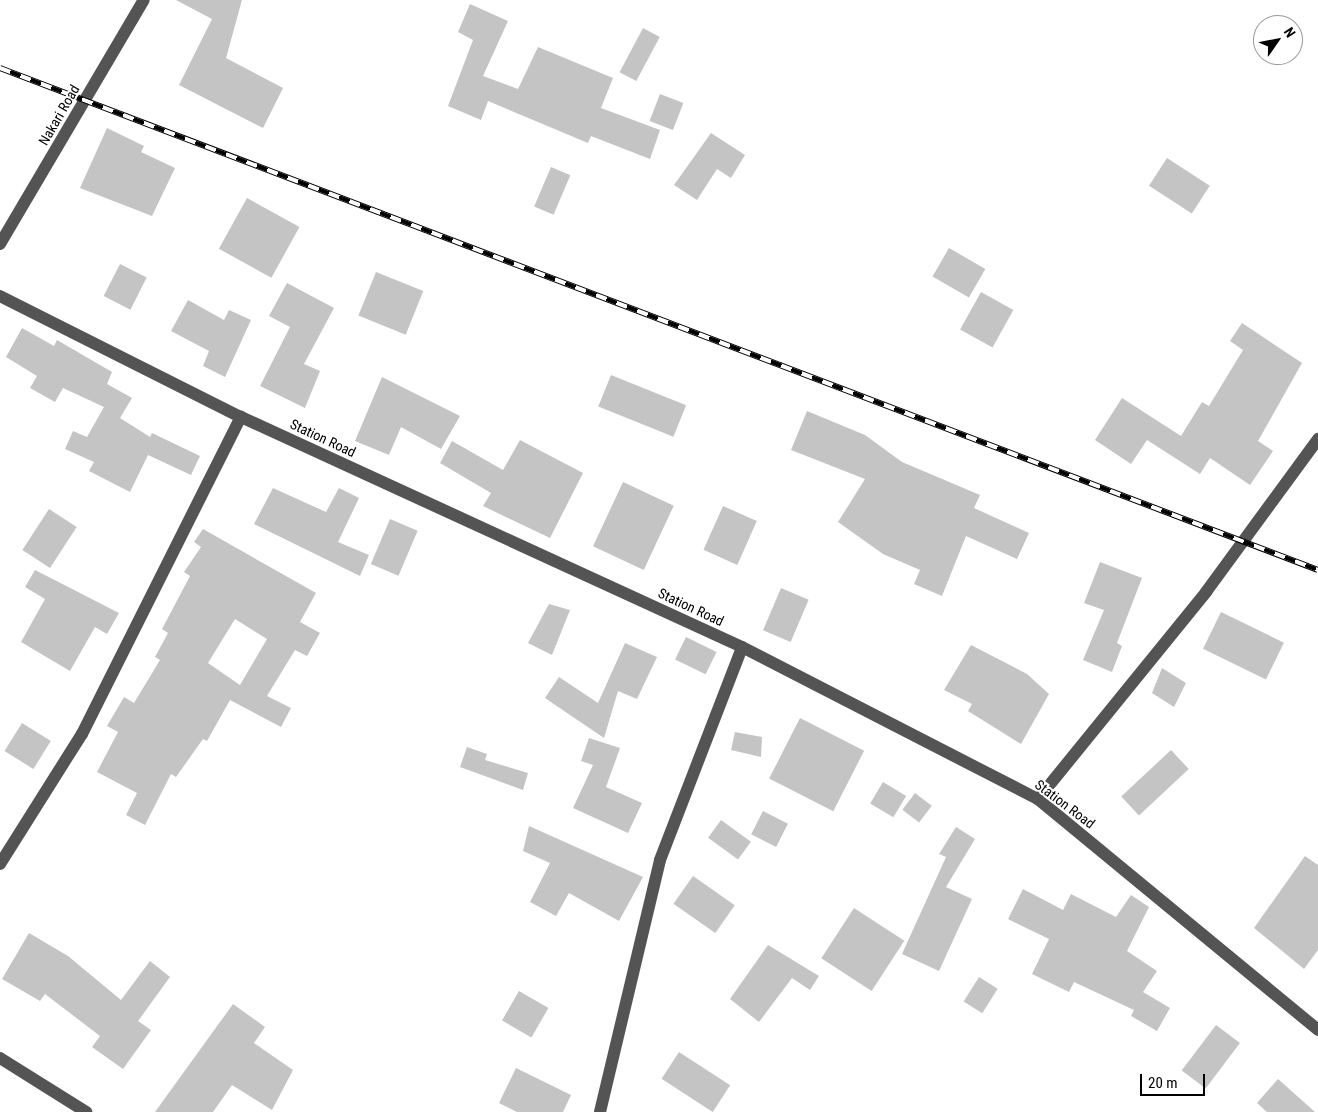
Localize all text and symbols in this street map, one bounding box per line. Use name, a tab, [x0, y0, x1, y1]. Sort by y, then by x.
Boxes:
north arrow	[1253, 15, 1303, 65]
text: N	[1281, 24, 1299, 40]
street label: Nakari Road	[35, 82, 83, 148]
street label: Station Road	[287, 415, 359, 461]
street label: Station Road	[655, 584, 727, 630]
street label: Station Road	[1032, 776, 1098, 832]
scale bar	[1143, 1064, 1208, 1096]
text: 20 m	[1148, 1074, 1178, 1092]

